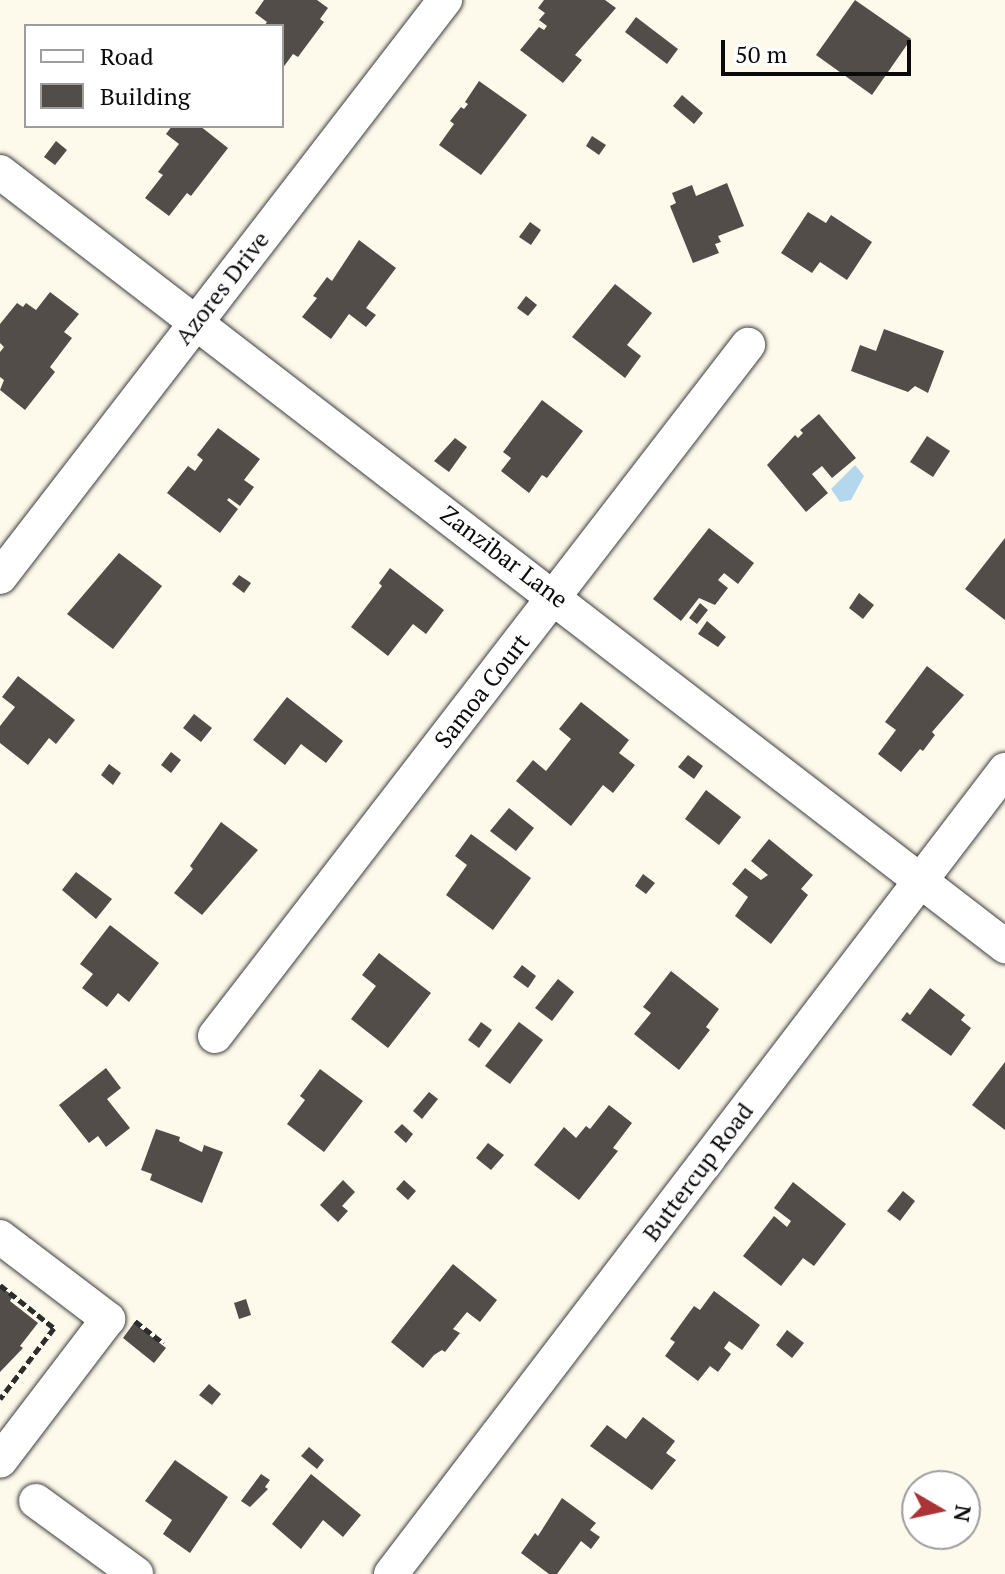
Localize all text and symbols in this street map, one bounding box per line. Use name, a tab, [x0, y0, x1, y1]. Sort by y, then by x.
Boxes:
legend	[24, 24, 284, 128]
scale bar	[725, 24, 915, 74]
text: 50 m	[735, 38, 787, 70]
text: Road	[100, 40, 154, 72]
text: Building	[100, 80, 190, 112]
street label: Azores Drive	[169, 226, 275, 350]
street label: Zanzibar Lane	[435, 500, 573, 614]
street label: Samoa Court	[428, 628, 536, 754]
street label: Buttercup Road	[637, 1097, 759, 1247]
north arrow	[901, 1470, 981, 1550]
text: N	[948, 1503, 979, 1524]

